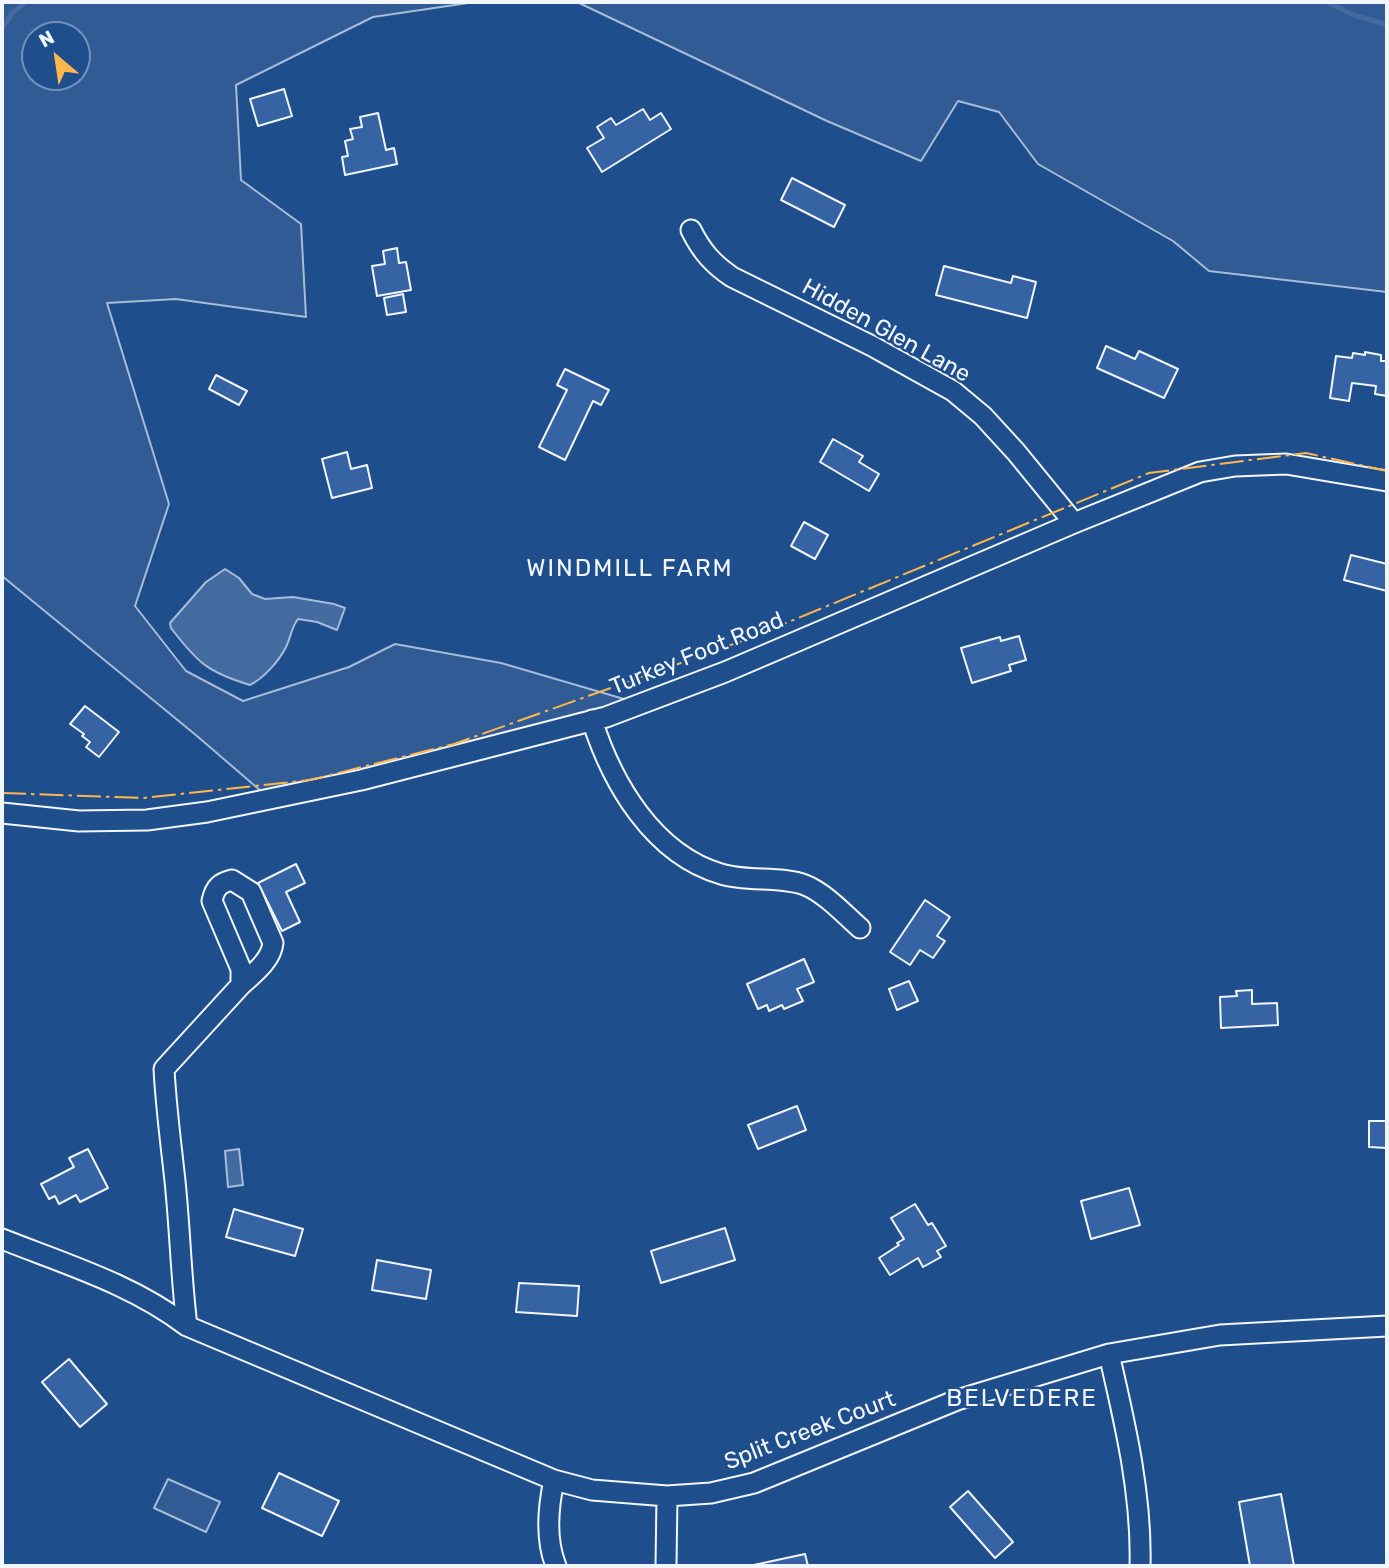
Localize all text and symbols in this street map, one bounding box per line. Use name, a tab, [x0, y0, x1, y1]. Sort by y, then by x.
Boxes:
north arrow	[21, 21, 91, 91]
text: N	[35, 26, 58, 52]
street label: Hidden Glen Lane	[797, 273, 975, 389]
district label: WINDMILL FARM	[528, 555, 732, 583]
street label: Turkey Foot Road	[606, 607, 788, 701]
district label: BELVEDERE	[947, 1385, 1097, 1413]
street label: Split Creek Court	[721, 1386, 899, 1476]

